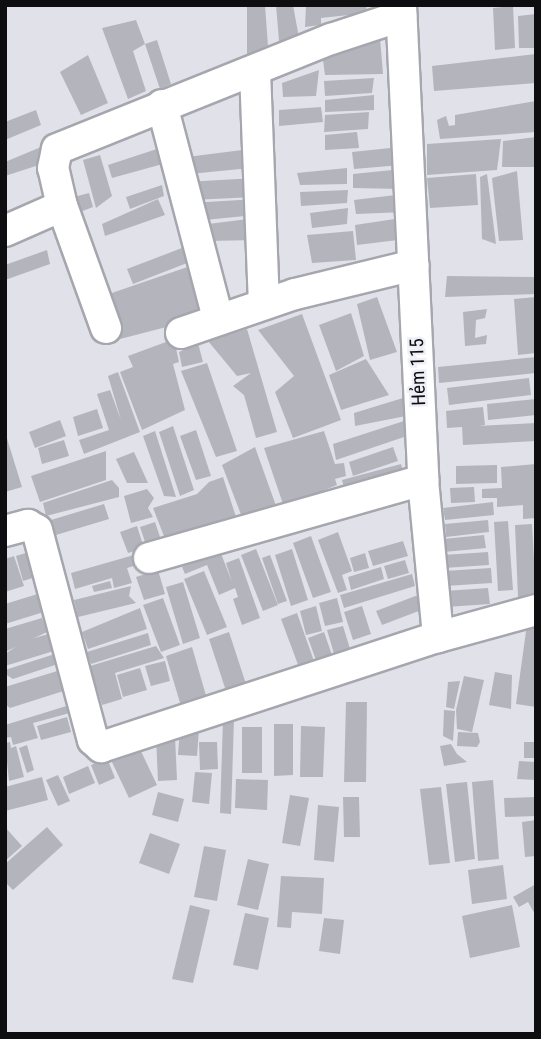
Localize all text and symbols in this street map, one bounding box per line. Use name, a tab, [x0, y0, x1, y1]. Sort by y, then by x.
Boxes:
street label: Hẻm 115	[405, 338, 431, 406]

